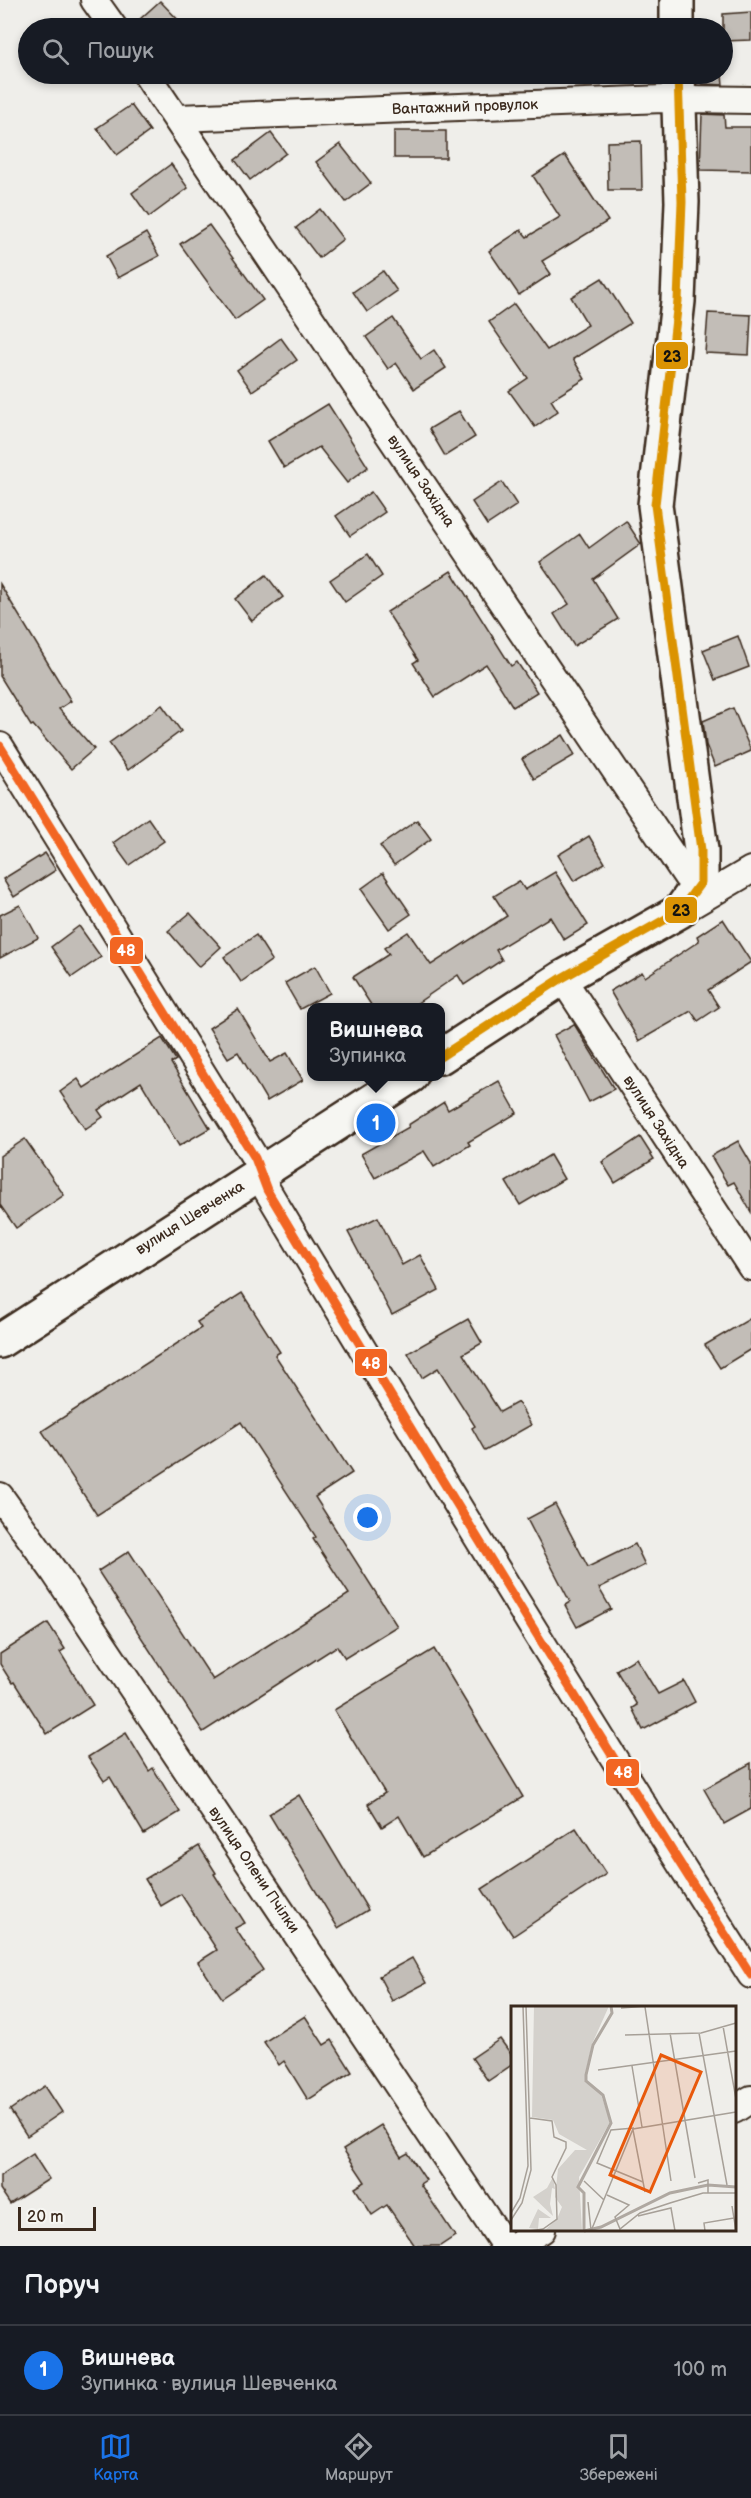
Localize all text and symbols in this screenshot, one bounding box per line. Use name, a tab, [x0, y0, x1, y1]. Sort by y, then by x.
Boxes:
search box	[18, 18, 733, 84]
icon: search	[39, 35, 72, 68]
text: Пошук	[87, 38, 154, 65]
street label: Вантажний провулок	[392, 95, 539, 119]
line badge: 23	[655, 341, 689, 370]
text: 23	[663, 348, 681, 367]
street label: вулиця Західна	[383, 431, 459, 531]
line badge: 23	[664, 896, 698, 924]
text: 23	[672, 902, 690, 921]
line badge: 48	[109, 936, 144, 965]
text: 48	[116, 942, 136, 961]
popup	[307, 1003, 445, 1081]
text: Вишнева	[329, 1017, 423, 1044]
text: Зупинка	[329, 1044, 406, 1068]
street label: вулиця Західна	[619, 1072, 693, 1172]
pin: 1	[356, 1100, 395, 1146]
street label: вулиця Шевченка	[132, 1177, 248, 1259]
line badge: 48	[354, 1348, 388, 1377]
text: 48	[361, 1355, 381, 1374]
your location	[353, 1503, 382, 1532]
line badge: 48	[605, 1758, 640, 1787]
text: 48	[613, 1764, 633, 1783]
street label: вулиця Олени Пчілки	[204, 1803, 304, 1937]
inset map	[511, 2006, 736, 2231]
scale bar	[18, 2204, 96, 2232]
text: 20 m	[27, 2208, 63, 2227]
text: Поруч	[24, 2270, 100, 2301]
text: Вишнева	[81, 2345, 175, 2372]
text: 1	[39, 2358, 48, 2382]
text: 100 m	[674, 2358, 727, 2382]
text: Зупинка · вулиця Шевченка	[81, 2372, 338, 2396]
tab: Карта	[93, 2430, 138, 2485]
tab: Маршрут	[325, 2430, 393, 2485]
tab: Збережені	[580, 2430, 658, 2485]

